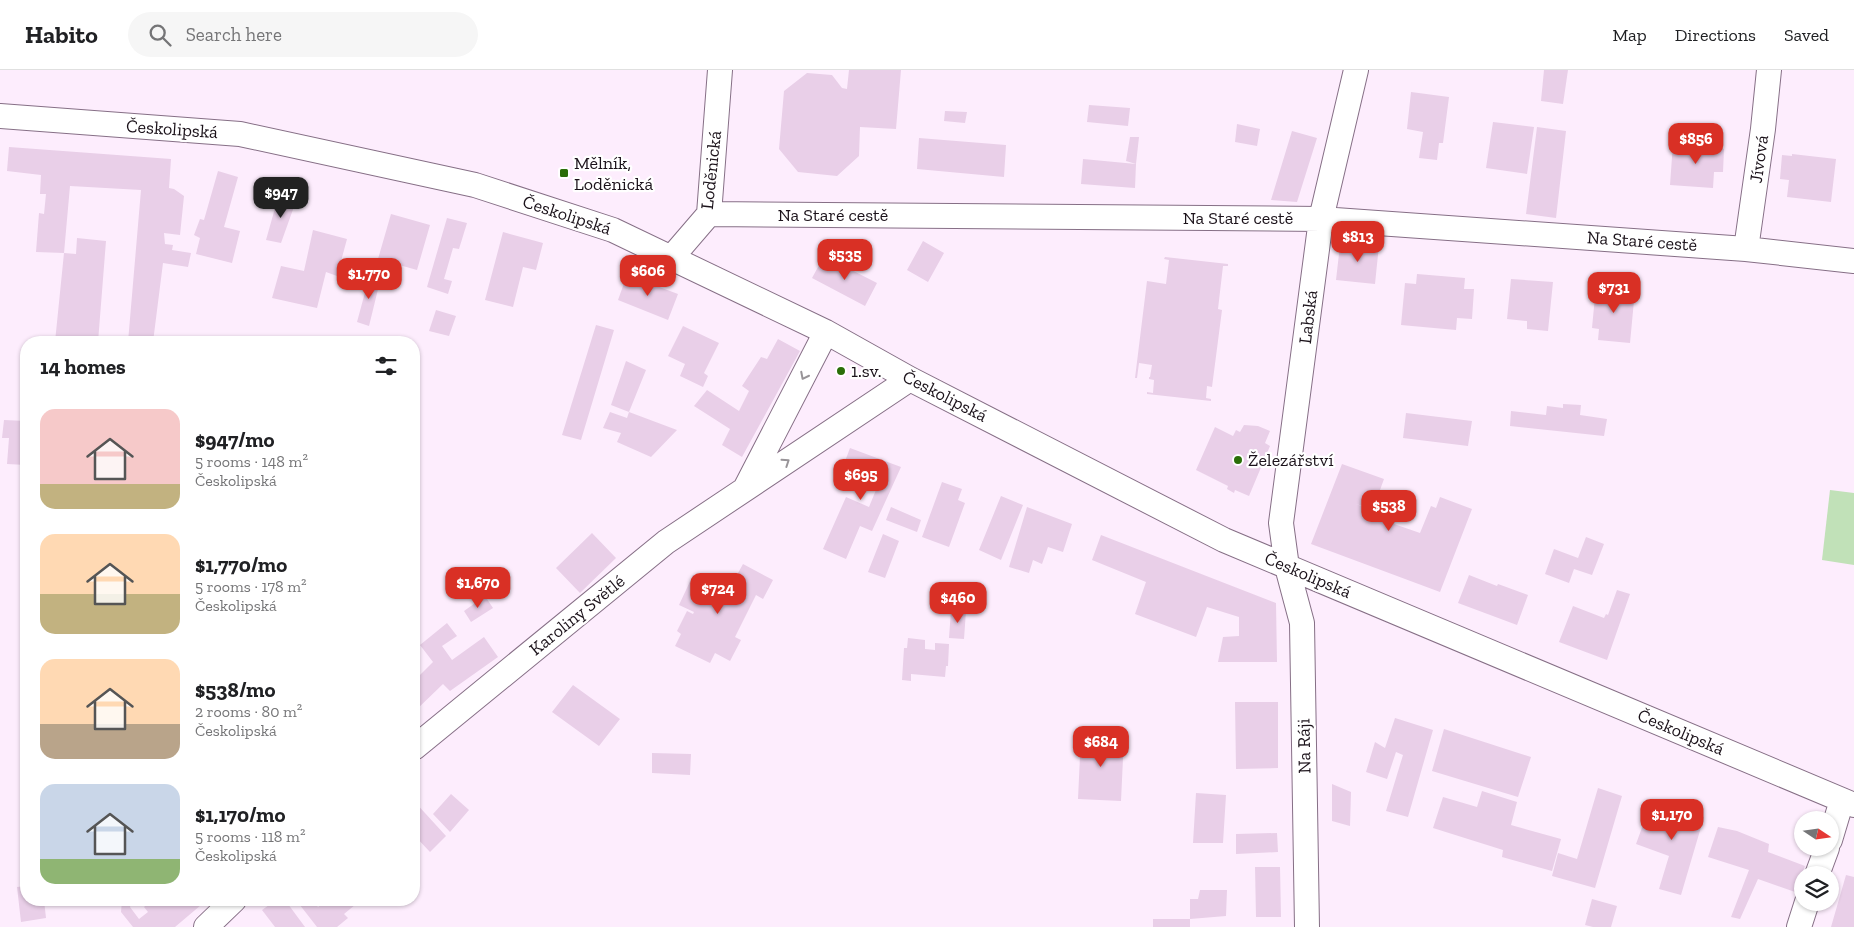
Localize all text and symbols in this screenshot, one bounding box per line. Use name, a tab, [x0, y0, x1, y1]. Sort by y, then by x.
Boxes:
search box	[128, 12, 478, 57]
text: Habito	[25, 20, 98, 49]
icon: search	[146, 21, 174, 49]
text: Search here	[186, 23, 282, 46]
text: Map	[1612, 24, 1647, 46]
text: Directions	[1675, 24, 1756, 46]
text: Saved	[1784, 24, 1829, 46]
street label: Českolipská	[125, 115, 219, 143]
pin: $856	[1666, 122, 1726, 165]
street label: Loděnická	[696, 129, 726, 210]
text: $856	[1679, 129, 1713, 148]
street label: Jívová	[1745, 133, 1773, 184]
place label: Mělník, Loděnická	[574, 152, 653, 195]
marker: Mělník, Loděnická	[558, 167, 570, 179]
pin: $947	[251, 176, 311, 219]
text: $947	[264, 183, 298, 202]
street label: Českolipská	[520, 190, 614, 240]
street label: Na Staré cestě	[778, 204, 888, 226]
street label: Na Staré cestě	[1183, 207, 1293, 229]
pin: $813	[1328, 220, 1388, 263]
street label: Na Staré cestě	[1586, 226, 1698, 256]
text: $813	[1342, 227, 1374, 246]
pin: $535	[815, 238, 875, 281]
text: $535	[828, 245, 862, 264]
pin: $606	[618, 254, 678, 297]
pin: $1,770	[328, 258, 410, 300]
text: $606	[631, 261, 665, 280]
text: $1,770	[348, 264, 390, 283]
pin: $731	[1584, 272, 1644, 314]
text: $731	[1599, 278, 1629, 297]
street label: Labská	[1294, 289, 1322, 345]
icon: filters	[372, 352, 400, 380]
text: 14 homes	[40, 354, 126, 379]
place label: 1.sv.	[851, 360, 882, 382]
marker: 1.sv.	[835, 365, 847, 377]
street label: Českolipská	[899, 365, 991, 427]
one-way arrow	[800, 370, 810, 379]
text: $947/mo	[195, 427, 275, 452]
icon: home	[80, 429, 140, 489]
place label: Železářství	[1248, 449, 1333, 471]
text: 5 rooms · 148 m²	[195, 452, 308, 471]
marker: Železářství	[1232, 454, 1244, 466]
one-way arrow	[780, 458, 789, 468]
pin: $695	[831, 458, 891, 501]
text: $695	[844, 465, 878, 484]
text: Českolipská	[195, 471, 277, 490]
pin: $538	[1359, 490, 1419, 532]
text: $538	[1372, 496, 1406, 515]
street label: Českolipská	[1261, 547, 1355, 603]
text: $1,770/mo	[195, 552, 287, 577]
icon: home	[80, 554, 140, 614]
pin: $1,670	[437, 566, 519, 609]
street label: Karoliny Světlé	[525, 570, 629, 660]
pin: $724	[688, 572, 748, 615]
text: $1,670	[456, 573, 500, 592]
text: 5 rooms · 178 m²	[195, 577, 307, 596]
text: $724	[701, 579, 735, 598]
pin: $460	[928, 582, 988, 624]
text: $460	[941, 588, 975, 607]
text: Českolipská	[195, 596, 277, 615]
text: $538/mo	[195, 677, 275, 702]
icon: home	[80, 679, 140, 739]
text: 2 rooms · 80 m²	[195, 702, 302, 721]
street label: Českolipská	[1634, 704, 1728, 760]
street label: Na Ráji	[1293, 718, 1315, 774]
text: Českolipská	[195, 721, 277, 740]
pin: $684	[1071, 726, 1131, 768]
text: $684	[1084, 732, 1118, 751]
pin: $1,170	[1631, 798, 1713, 841]
text: $1,170/mo	[195, 802, 286, 827]
icon: home	[80, 804, 140, 864]
text: $1,170	[1651, 805, 1693, 824]
north arrow	[1794, 811, 1839, 856]
map controls	[1794, 811, 1839, 911]
text: 5 rooms · 118 m²	[195, 827, 305, 846]
text: Českolipská	[195, 846, 277, 865]
button: layers	[1794, 866, 1839, 911]

